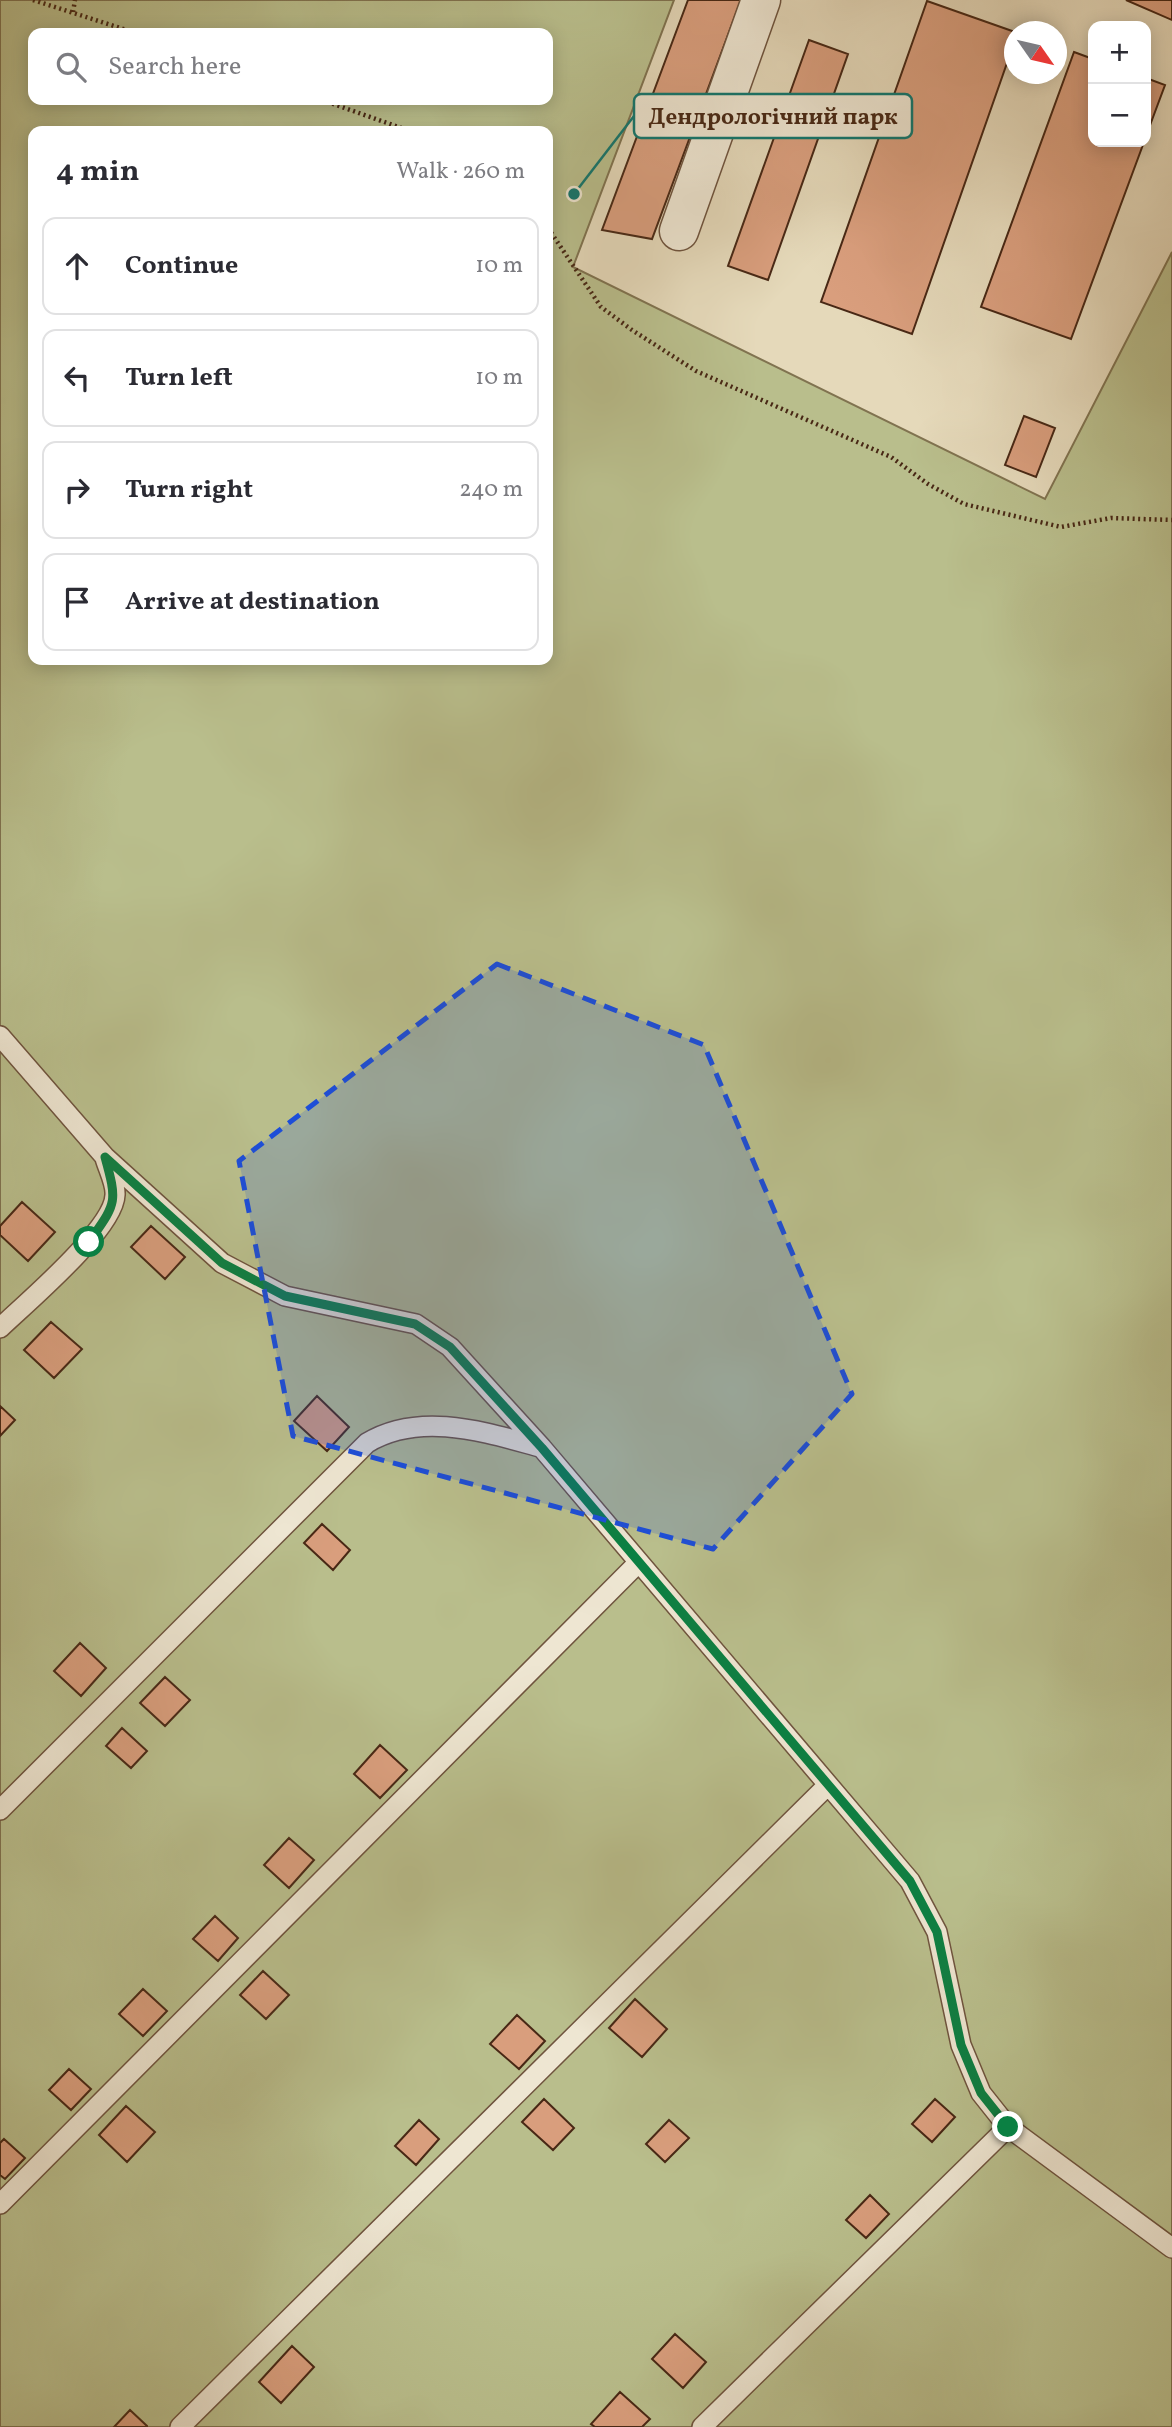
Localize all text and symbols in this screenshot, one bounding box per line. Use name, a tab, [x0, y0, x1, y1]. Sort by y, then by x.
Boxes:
north arrow	[1004, 21, 1067, 84]
map controls	[1088, 21, 1151, 147]
button: +	[1088, 21, 1151, 84]
search box	[28, 28, 553, 105]
icon: search	[52, 48, 90, 86]
text: Search here	[108, 49, 241, 85]
button: −	[1088, 84, 1151, 147]
callout: Дендрологічний парк	[634, 94, 912, 138]
text: Дендрологічний парк	[648, 102, 898, 134]
text: 4 min	[56, 151, 140, 193]
text: Walk · 260 m	[396, 156, 525, 188]
icon: ahead	[58, 247, 96, 285]
text: Continue	[125, 248, 238, 284]
text: 10 m	[475, 250, 523, 282]
icon: left	[58, 359, 96, 397]
text: Turn left	[125, 360, 233, 396]
text: 10 m	[475, 362, 523, 394]
icon: right	[58, 471, 96, 509]
text: Turn right	[125, 472, 253, 508]
text: 240 m	[459, 474, 523, 506]
icon: arrive	[58, 583, 96, 621]
text: Arrive at destination	[125, 584, 380, 620]
route start	[73, 1226, 104, 1257]
route end	[992, 2111, 1023, 2142]

